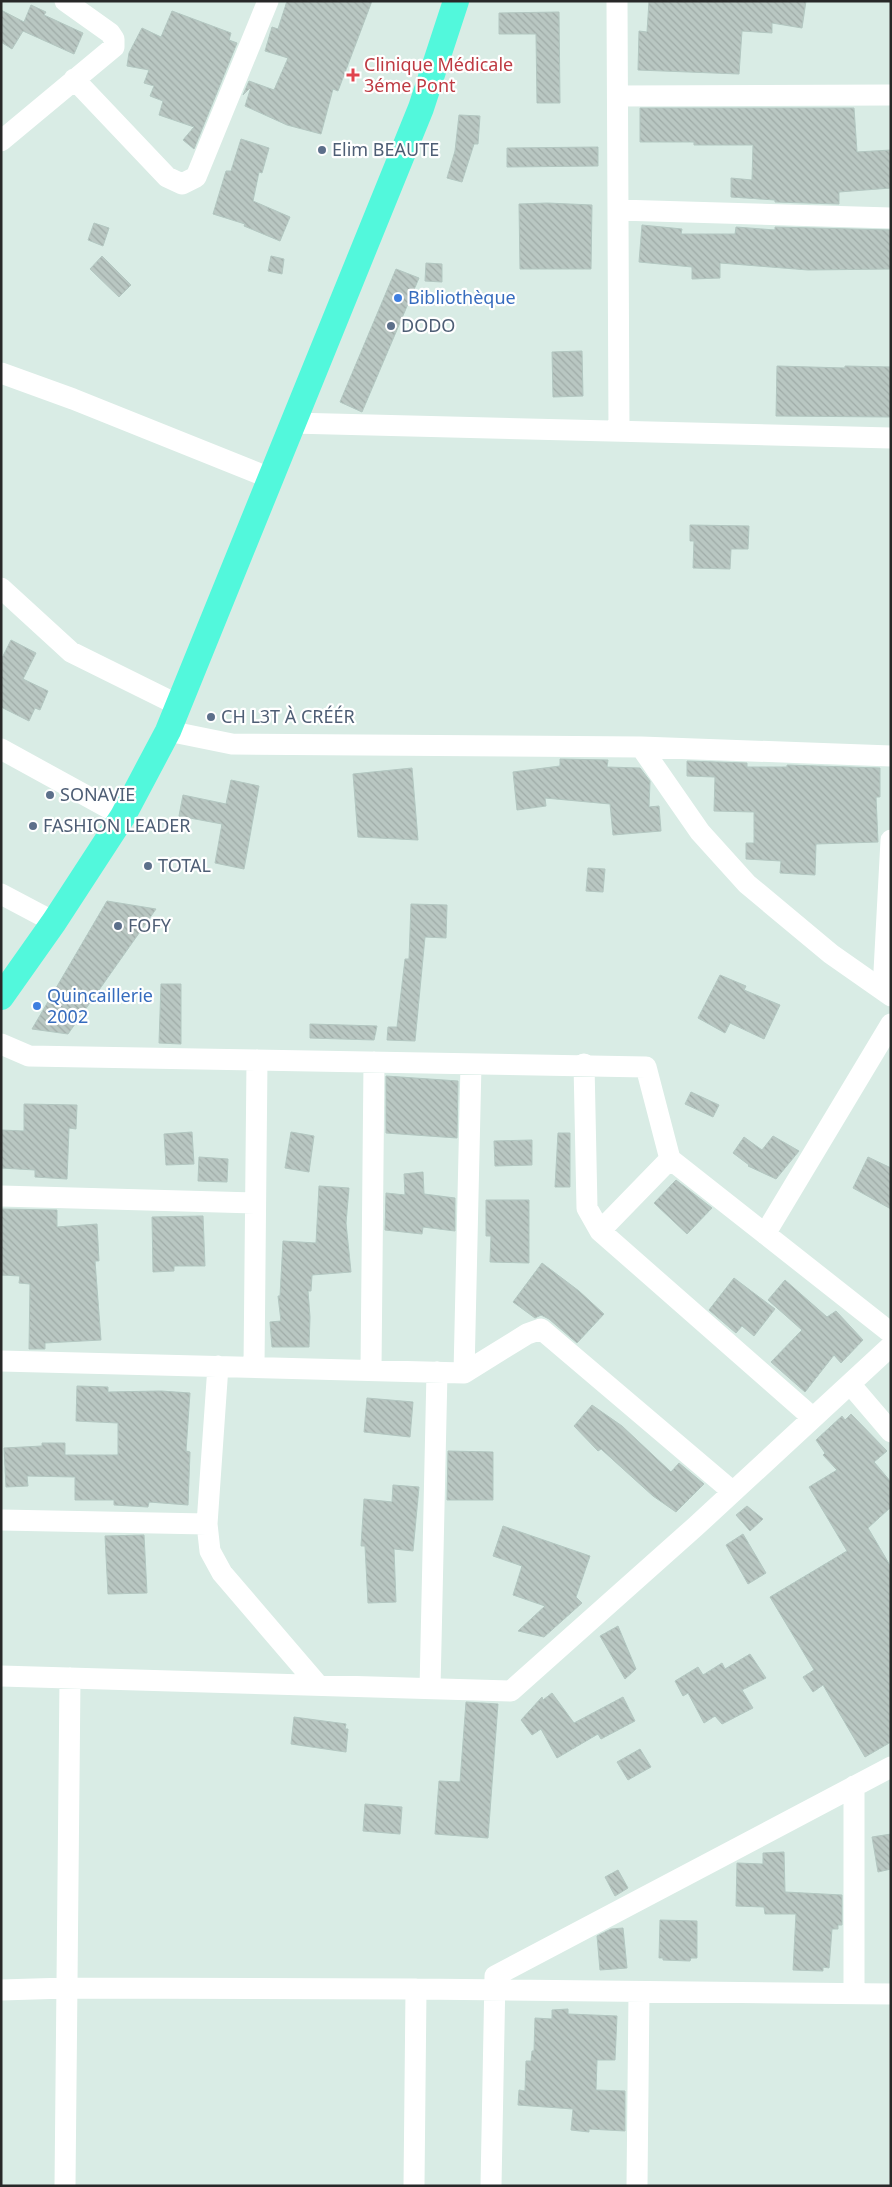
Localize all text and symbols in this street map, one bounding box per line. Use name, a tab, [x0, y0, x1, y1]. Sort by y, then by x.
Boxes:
place label: Clinique Médicale 3éme Pont	[364, 52, 513, 97]
marker: Clinique Médicale 3éme Pont	[346, 68, 360, 82]
place label: Elim BEAUTE	[332, 137, 439, 161]
marker: Elim BEAUTE	[316, 144, 328, 156]
place label: Bibliothèque	[408, 285, 516, 309]
marker: Bibliothèque	[392, 292, 404, 304]
place label: DODO	[401, 313, 455, 337]
marker: DODO	[385, 320, 397, 332]
place label: CH L3T À CRÉÉR	[221, 704, 355, 728]
marker: CH L3T À CRÉÉR	[205, 711, 217, 723]
place label: SONAVIE	[60, 782, 135, 806]
marker: SONAVIE	[44, 789, 56, 801]
place label: FASHION LEADER	[43, 813, 191, 837]
marker: FASHION LEADER	[27, 820, 39, 832]
place label: TOTAL	[158, 853, 211, 877]
marker: TOTAL	[142, 860, 154, 872]
place label: FOFY	[128, 913, 172, 937]
marker: FOFY	[112, 920, 124, 932]
place label: Quincaillerie 2002	[47, 983, 153, 1028]
marker: Quincaillerie 2002	[31, 1000, 43, 1012]

